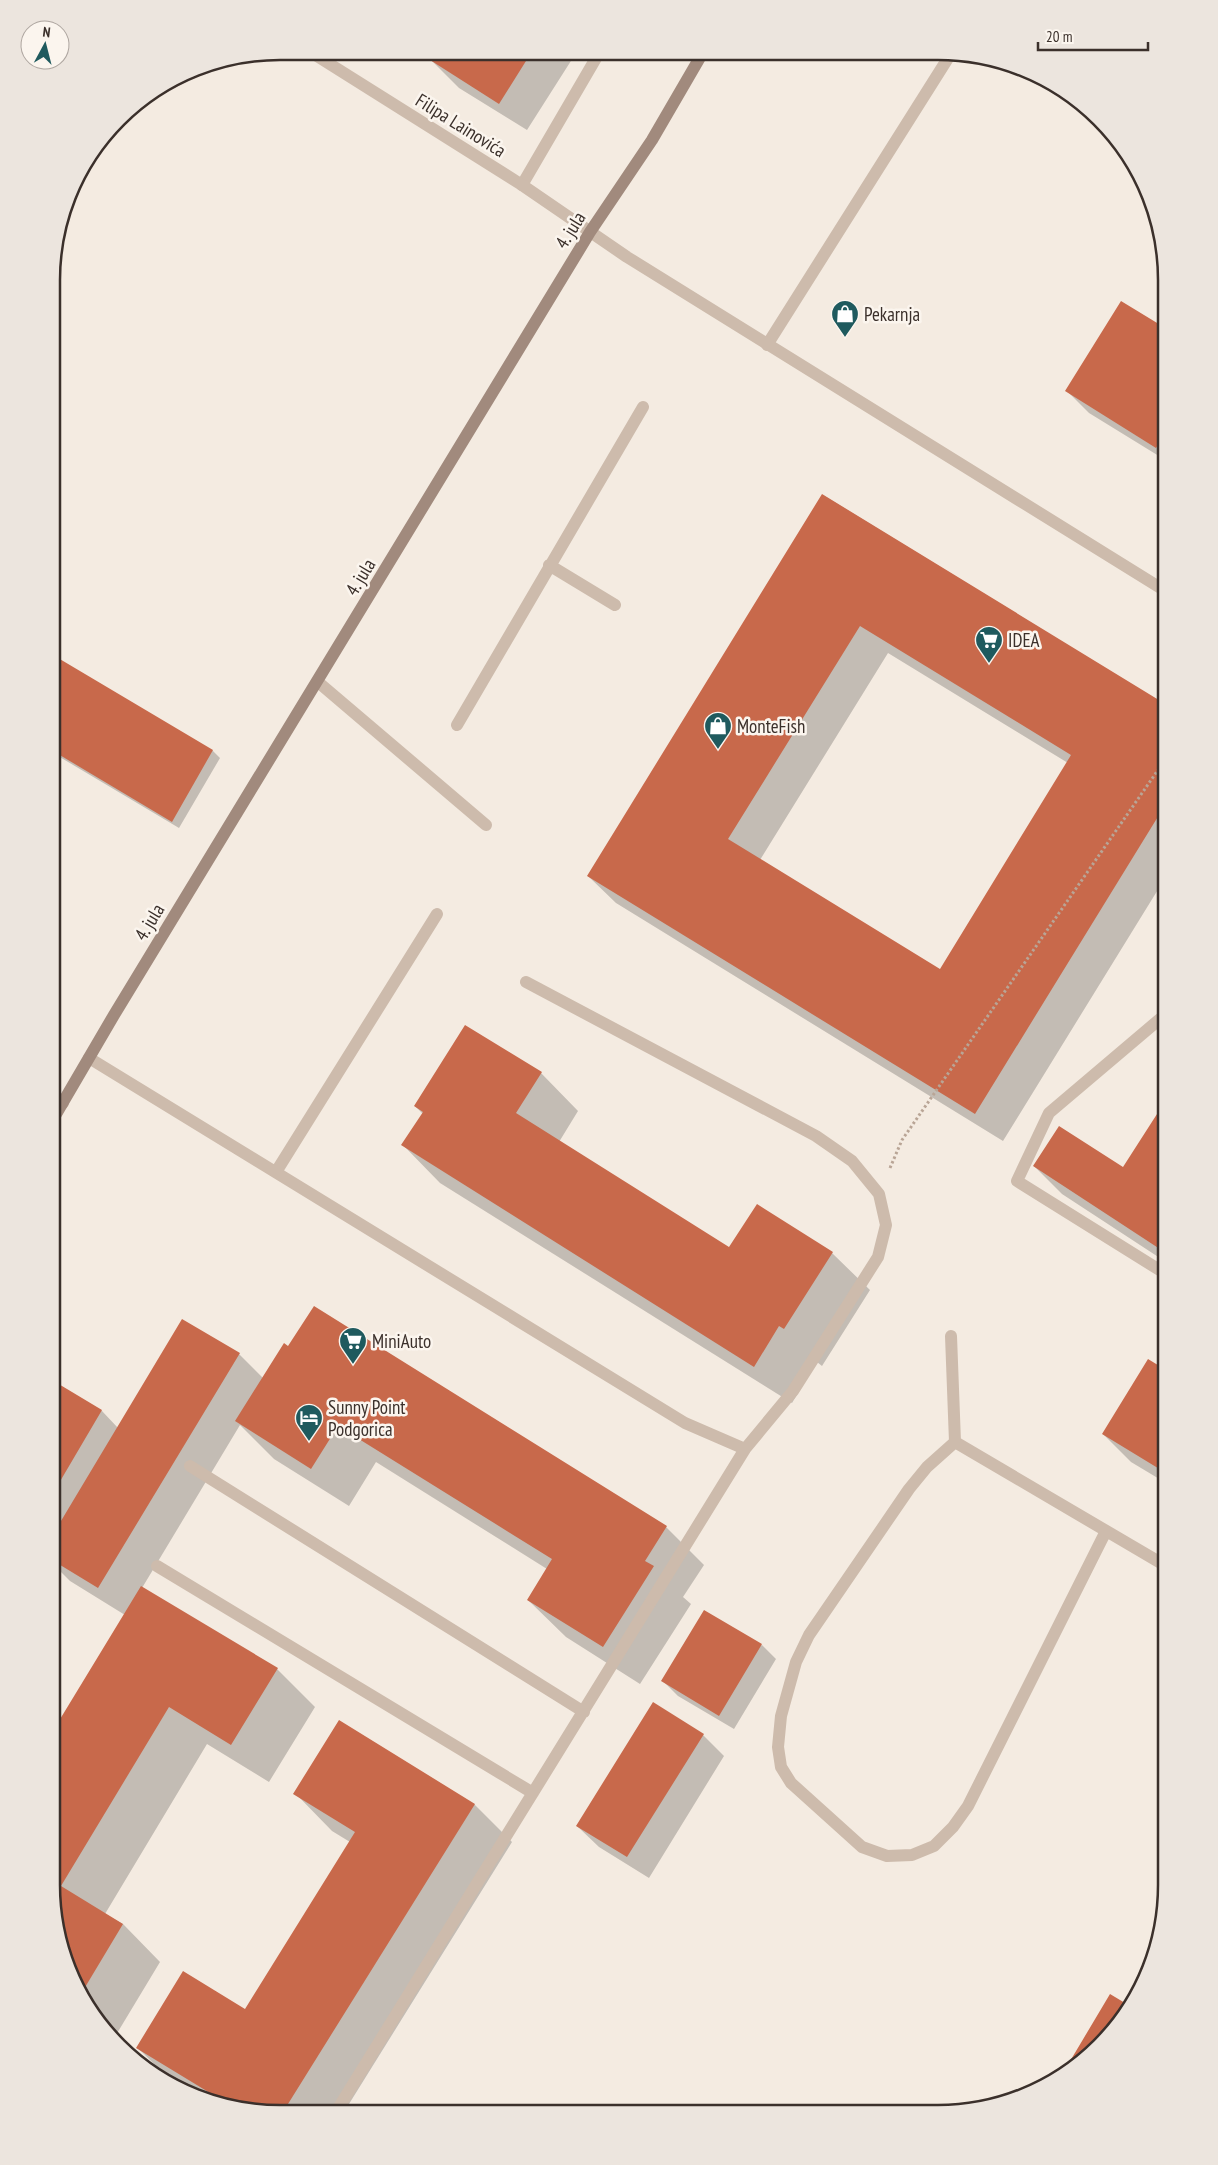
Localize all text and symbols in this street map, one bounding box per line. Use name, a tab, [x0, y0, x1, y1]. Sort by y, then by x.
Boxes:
north arrow	[20, 20, 70, 70]
scale bar	[1038, 20, 1148, 52]
text: N	[42, 23, 51, 41]
text: 20 m	[1046, 27, 1072, 46]
street label: Filipa Lainovića	[411, 88, 511, 162]
street label: 4. jula	[549, 207, 591, 253]
shop icon: Pekarnja	[830, 299, 860, 338]
place label: Pekarnja	[864, 302, 920, 326]
street label: 4. jula	[340, 554, 380, 600]
supermarket icon: IDEA	[974, 625, 1004, 664]
place label: IDEA	[1008, 628, 1040, 652]
shop icon: MonteFish	[703, 711, 733, 750]
place label: MonteFish	[737, 714, 805, 738]
street label: 4. jula	[129, 899, 169, 945]
supermarket icon: MiniAuto	[338, 1326, 368, 1365]
place label: MiniAuto	[372, 1329, 431, 1353]
place label: Sunny Point Podgorica	[328, 1395, 406, 1441]
hotel icon: Sunny Point Podgorica	[294, 1403, 324, 1442]

